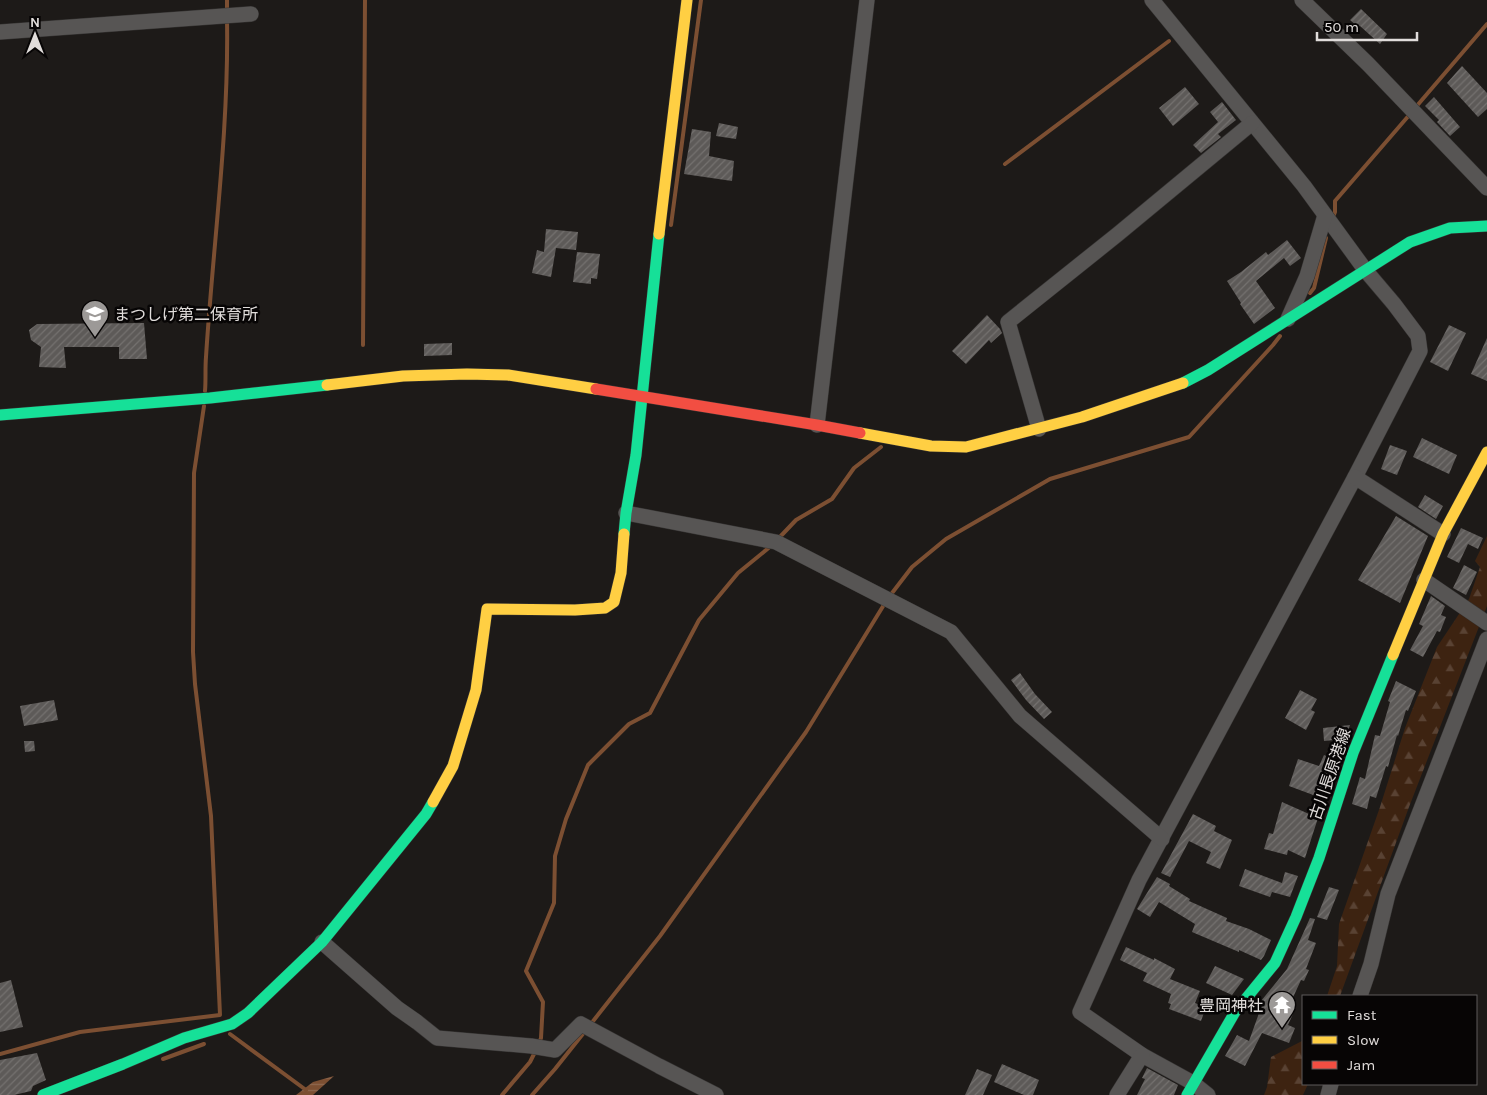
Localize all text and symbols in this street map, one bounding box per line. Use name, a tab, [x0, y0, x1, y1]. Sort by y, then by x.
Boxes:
north arrow	[10, 10, 60, 60]
scale bar	[1317, 10, 1417, 42]
text: N	[30, 14, 40, 31]
text: 50 m	[1324, 18, 1359, 36]
school or university icon: まつしげ第二保育所	[80, 299, 110, 338]
place label: まつしげ第二保育所	[114, 305, 258, 324]
street label: 古川長原港線	[1305, 726, 1355, 822]
temple icon: 豊岡神社	[1267, 990, 1297, 1029]
legend	[1302, 995, 1477, 1085]
place label: 豊岡神社	[1199, 996, 1263, 1015]
text: Fast	[1347, 1006, 1377, 1024]
text: Slow	[1347, 1031, 1379, 1049]
text: Jam	[1347, 1056, 1375, 1074]

